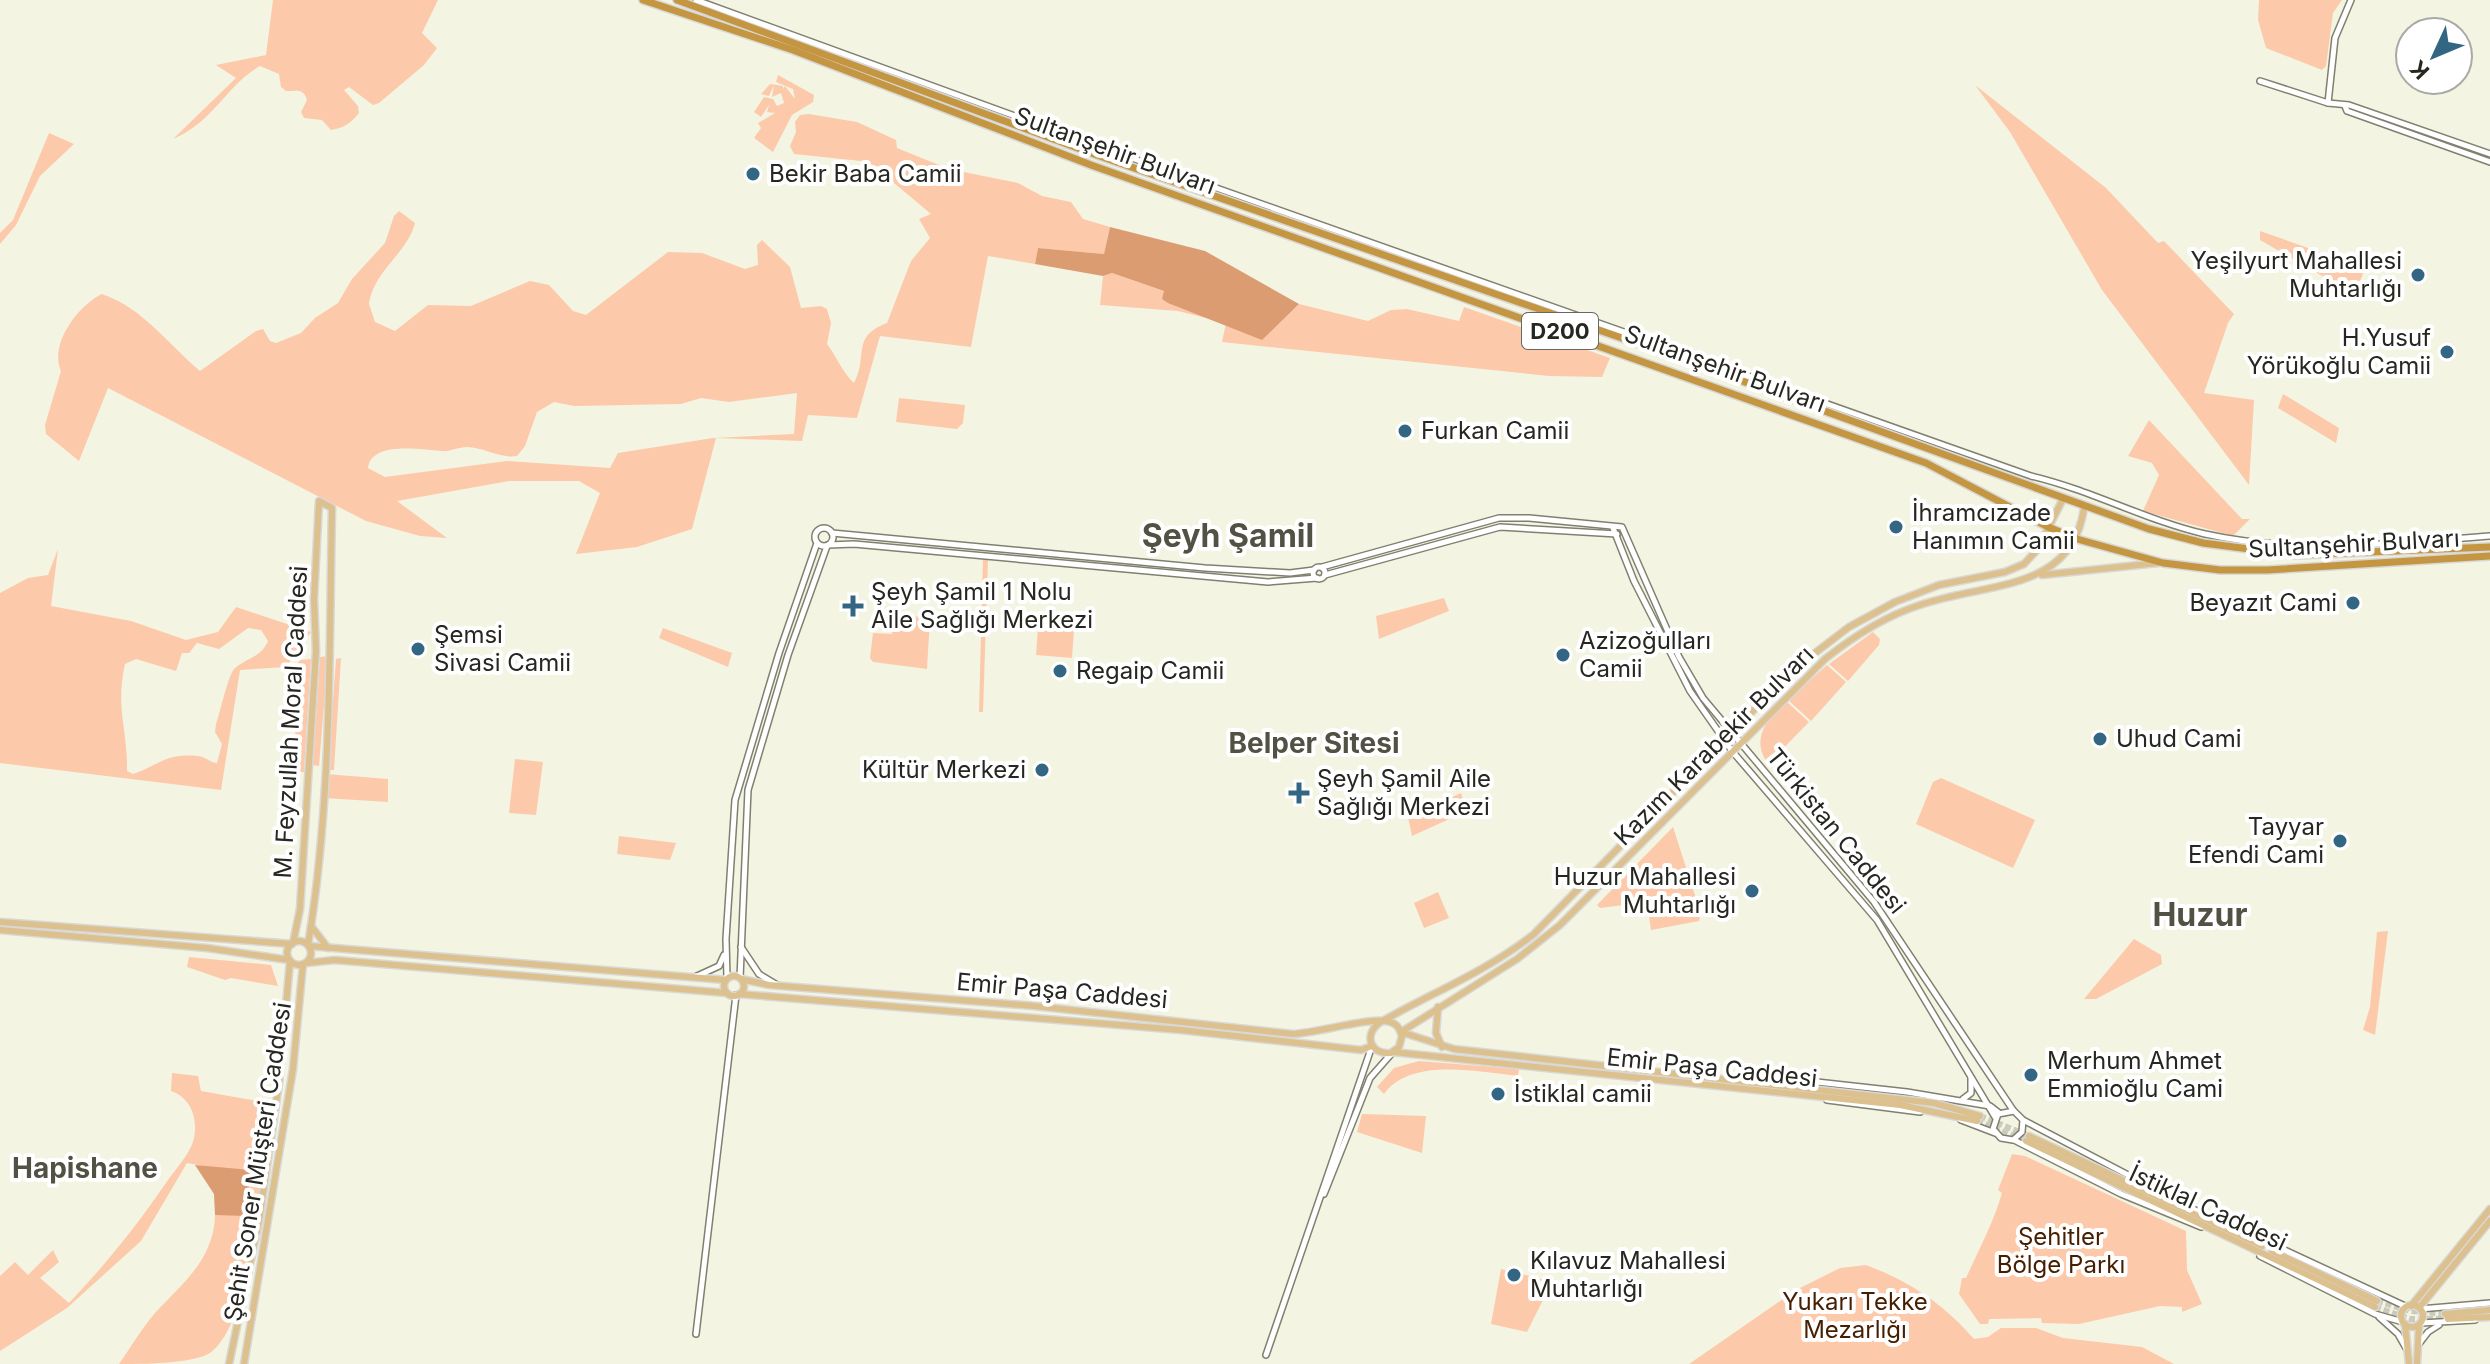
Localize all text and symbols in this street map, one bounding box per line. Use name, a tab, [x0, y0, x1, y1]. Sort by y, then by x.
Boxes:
north arrow	[2394, 16, 2474, 96]
text: K	[2405, 55, 2434, 85]
street label: Sultanşehir Bulvarı	[1011, 101, 1220, 200]
place label: Bekir Baba Camii	[769, 159, 961, 188]
marker: Bekir Baba Camii	[744, 165, 762, 183]
place label: Yeşilyurt Mahallesi Muhtarlığı	[2191, 246, 2402, 303]
marker: Yeşilyurt Mahallesi Muhtarlığı	[2409, 266, 2427, 284]
road number: D200	[1522, 313, 1598, 349]
street label: Sultanşehir Bulvarı	[1621, 319, 1830, 418]
place label: H.Yusuf Yörükoğlu Camii	[2247, 323, 2431, 380]
marker: H.Yusuf Yörükoğlu Camii	[2438, 343, 2456, 361]
place label: Furkan Camii	[1421, 416, 1569, 445]
marker: Furkan Camii	[1396, 422, 1414, 440]
place label: İhramcızade Hanımın Camii	[1912, 498, 2075, 555]
district label: Şeyh Şamil	[1142, 516, 1314, 555]
marker: İhramcızade Hanımın Camii	[1887, 518, 1905, 536]
street label: Sultanşehir Bulvarı	[2247, 523, 2460, 564]
street label: M. Feyzullah Moral Caddesi	[268, 565, 313, 879]
place label: Şeyh Şamil 1 Nolu Aile Sağlığı Merkezi	[871, 577, 1093, 634]
place label: Beyazıt Cami	[2189, 588, 2337, 617]
marker: Beyazıt Cami	[2344, 594, 2362, 612]
marker: Şeyh Şamil 1 Nolu Aile Sağlığı Merkezi	[842, 595, 864, 617]
place label: Şemsi Sivasi Camii	[434, 620, 571, 677]
place label: Azizoğulları Camii	[1579, 626, 1711, 683]
marker: Şemsi Sivasi Camii	[409, 640, 427, 658]
street label: Kazım Karabekir Bulvarı	[1608, 640, 1819, 851]
marker: Azizoğulları Camii	[1554, 646, 1572, 664]
place label: Regaip Camii	[1076, 656, 1224, 685]
marker: Regaip Camii	[1051, 662, 1069, 680]
place label: Uhud Cami	[2116, 724, 2242, 753]
district label: Belper Sitesi	[1228, 726, 1400, 760]
marker: Uhud Cami	[2091, 730, 2109, 748]
street label: Türkistan Caddesi	[1761, 742, 1912, 919]
place label: Kültür Merkezi	[862, 755, 1026, 784]
marker: Kültür Merkezi	[1033, 761, 1051, 779]
place label: Şeyh Şamil Aile Sağlığı Merkezi	[1317, 764, 1491, 821]
marker: Şeyh Şamil Aile Sağlığı Merkezi	[1288, 782, 1310, 804]
place label: Tayyar Efendi Cami	[2188, 812, 2324, 869]
marker: Tayyar Efendi Cami	[2331, 832, 2349, 850]
place label: Huzur Mahallesi Muhtarlığı	[1554, 862, 1736, 919]
marker: Huzur Mahallesi Muhtarlığı	[1743, 882, 1761, 900]
district label: Huzur	[2152, 895, 2248, 934]
street label: Emir Paşa Caddesi	[955, 967, 1169, 1014]
street label: Şehit Soner Müşteri Caddesi	[218, 1000, 297, 1324]
street label: Emir Paşa Caddesi	[1605, 1042, 1819, 1093]
place label: Merhum Ahmet Emmioğlu Cami	[2047, 1046, 2223, 1103]
marker: Merhum Ahmet Emmioğlu Cami	[2022, 1066, 2040, 1084]
place label: İstiklal camii	[1514, 1079, 1652, 1108]
marker: İstiklal camii	[1489, 1085, 1507, 1103]
district label: Hapishane	[12, 1151, 158, 1185]
street label: İstiklal Caddesi	[2125, 1158, 2292, 1257]
park label: Şehitler Bölge Parkı	[1997, 1222, 2125, 1279]
place label: Kılavuz Mahallesi Muhtarlığı	[1530, 1246, 1726, 1303]
marker: Kılavuz Mahallesi Muhtarlığı	[1505, 1266, 1523, 1284]
park label: Yukarı Tekke Mezarlığı	[1782, 1287, 1928, 1344]

